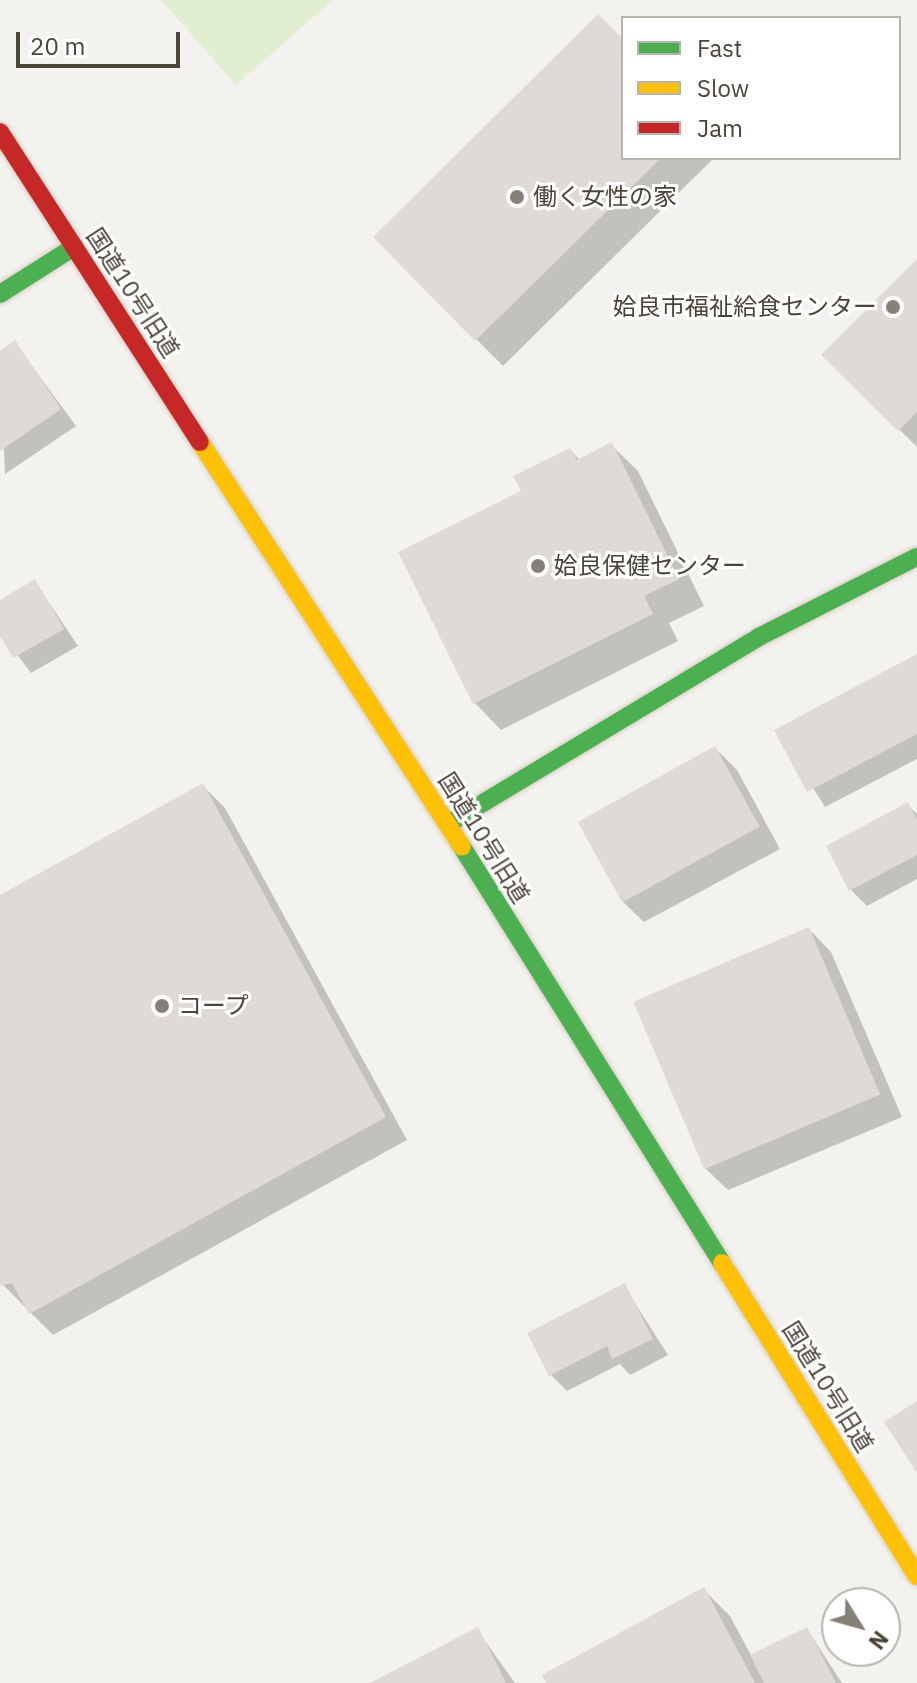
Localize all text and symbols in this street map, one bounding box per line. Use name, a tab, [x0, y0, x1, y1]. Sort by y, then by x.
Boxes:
scale bar	[20, 16, 184, 66]
legend	[621, 16, 901, 160]
text: 20 m	[30, 30, 85, 62]
text: Fast	[697, 32, 742, 64]
text: Slow	[697, 72, 749, 104]
text: Jam	[697, 112, 743, 144]
place label: 働く女性の家	[533, 183, 677, 211]
marker: 働く女性の家	[508, 188, 526, 206]
street label: 国道10号旧道	[80, 223, 186, 363]
place label: 姶良市福祉給食センター	[613, 293, 877, 321]
marker: 姶良市福祉給食センター	[884, 298, 902, 316]
place label: 姶良保健センター	[554, 552, 746, 580]
marker: 姶良保健センター	[529, 557, 547, 575]
street label: 国道10号旧道	[432, 767, 536, 909]
place label: コープ	[178, 992, 250, 1020]
marker: コープ	[153, 997, 171, 1015]
street label: 国道10号旧道	[776, 1316, 880, 1458]
north arrow	[821, 1587, 901, 1667]
text: N	[863, 1625, 895, 1656]

